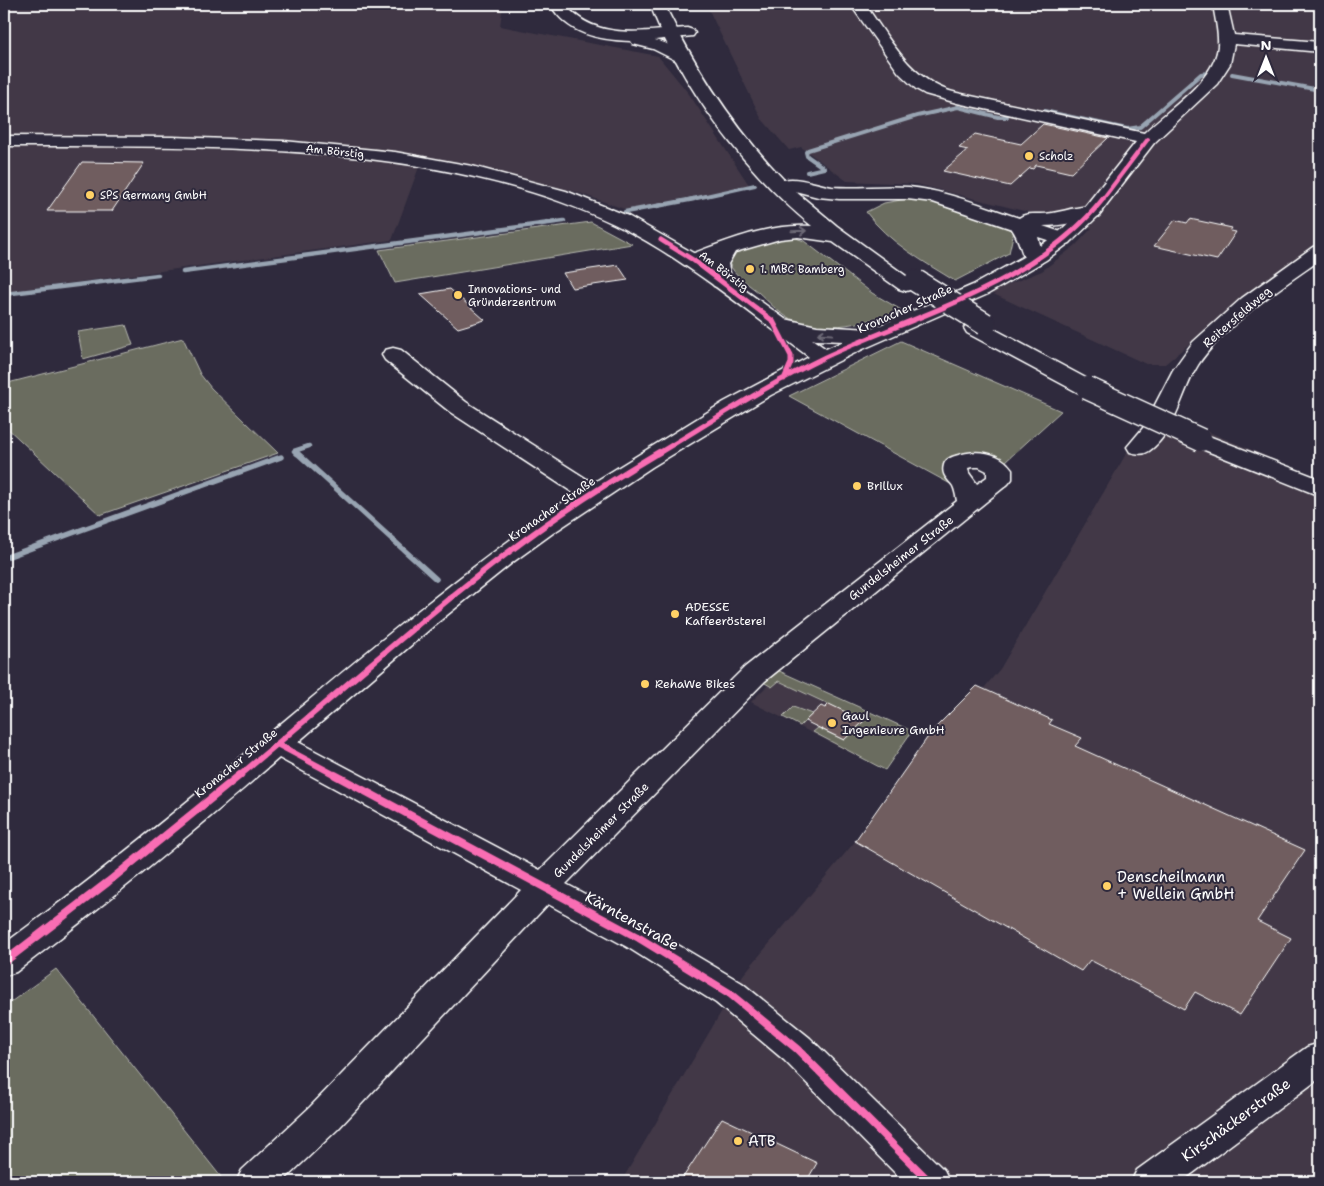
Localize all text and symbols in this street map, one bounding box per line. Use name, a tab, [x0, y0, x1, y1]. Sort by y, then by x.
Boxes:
north arrow	[1242, 32, 1292, 82]
text: N	[1260, 36, 1272, 54]
street label: Am Börstig	[305, 141, 365, 162]
place label: Scholz	[1039, 149, 1074, 164]
marker: Scholz	[1023, 150, 1035, 162]
place label: SPS Germany GmbH	[100, 188, 207, 203]
marker: SPS Germany GmbH	[84, 189, 96, 201]
one-way arrow	[790, 226, 806, 235]
street label: Am Börstig	[696, 248, 752, 295]
place label: 1. MBC Bamberg	[760, 262, 845, 277]
marker: 1. MBC Bamberg	[744, 263, 756, 275]
street label: Kronacher Straße	[855, 281, 955, 337]
place label: Innovations- und Gründerzentrum	[468, 282, 561, 310]
street label: Reitersfeldweg	[1199, 283, 1275, 351]
marker: Innovations- und Gründerzentrum	[452, 289, 464, 301]
one-way arrow	[818, 329, 834, 338]
street label: Kronacher Straße	[505, 473, 599, 545]
place label: Brillux	[867, 478, 903, 494]
marker: Brillux	[851, 480, 863, 492]
street label: Gundelsheimer Straße	[845, 512, 957, 604]
place label: ADESSE Kaffeerösterei	[685, 599, 766, 629]
marker: ADESSE Kaffeerösterei	[669, 608, 681, 620]
place label: RehaWe Bikes	[655, 676, 735, 692]
marker: RehaWe Bikes	[639, 678, 651, 690]
place label: Gaul Ingenieure GmbH	[842, 708, 945, 738]
marker: Gaul Ingenieure GmbH	[826, 717, 838, 729]
street label: Kronacher Straße	[191, 724, 281, 801]
street label: Gundelsheimer Straße	[550, 778, 653, 881]
place label: Denscheilmann + Wellein GmbH	[1117, 867, 1234, 904]
marker: Denscheilmann + Wellein GmbH	[1101, 880, 1113, 892]
street label: Kärntenstraße	[581, 887, 683, 955]
street label: Kirschäckerstraße	[1177, 1074, 1295, 1166]
place label: ATB	[748, 1131, 776, 1151]
marker: ATB	[732, 1135, 744, 1147]

